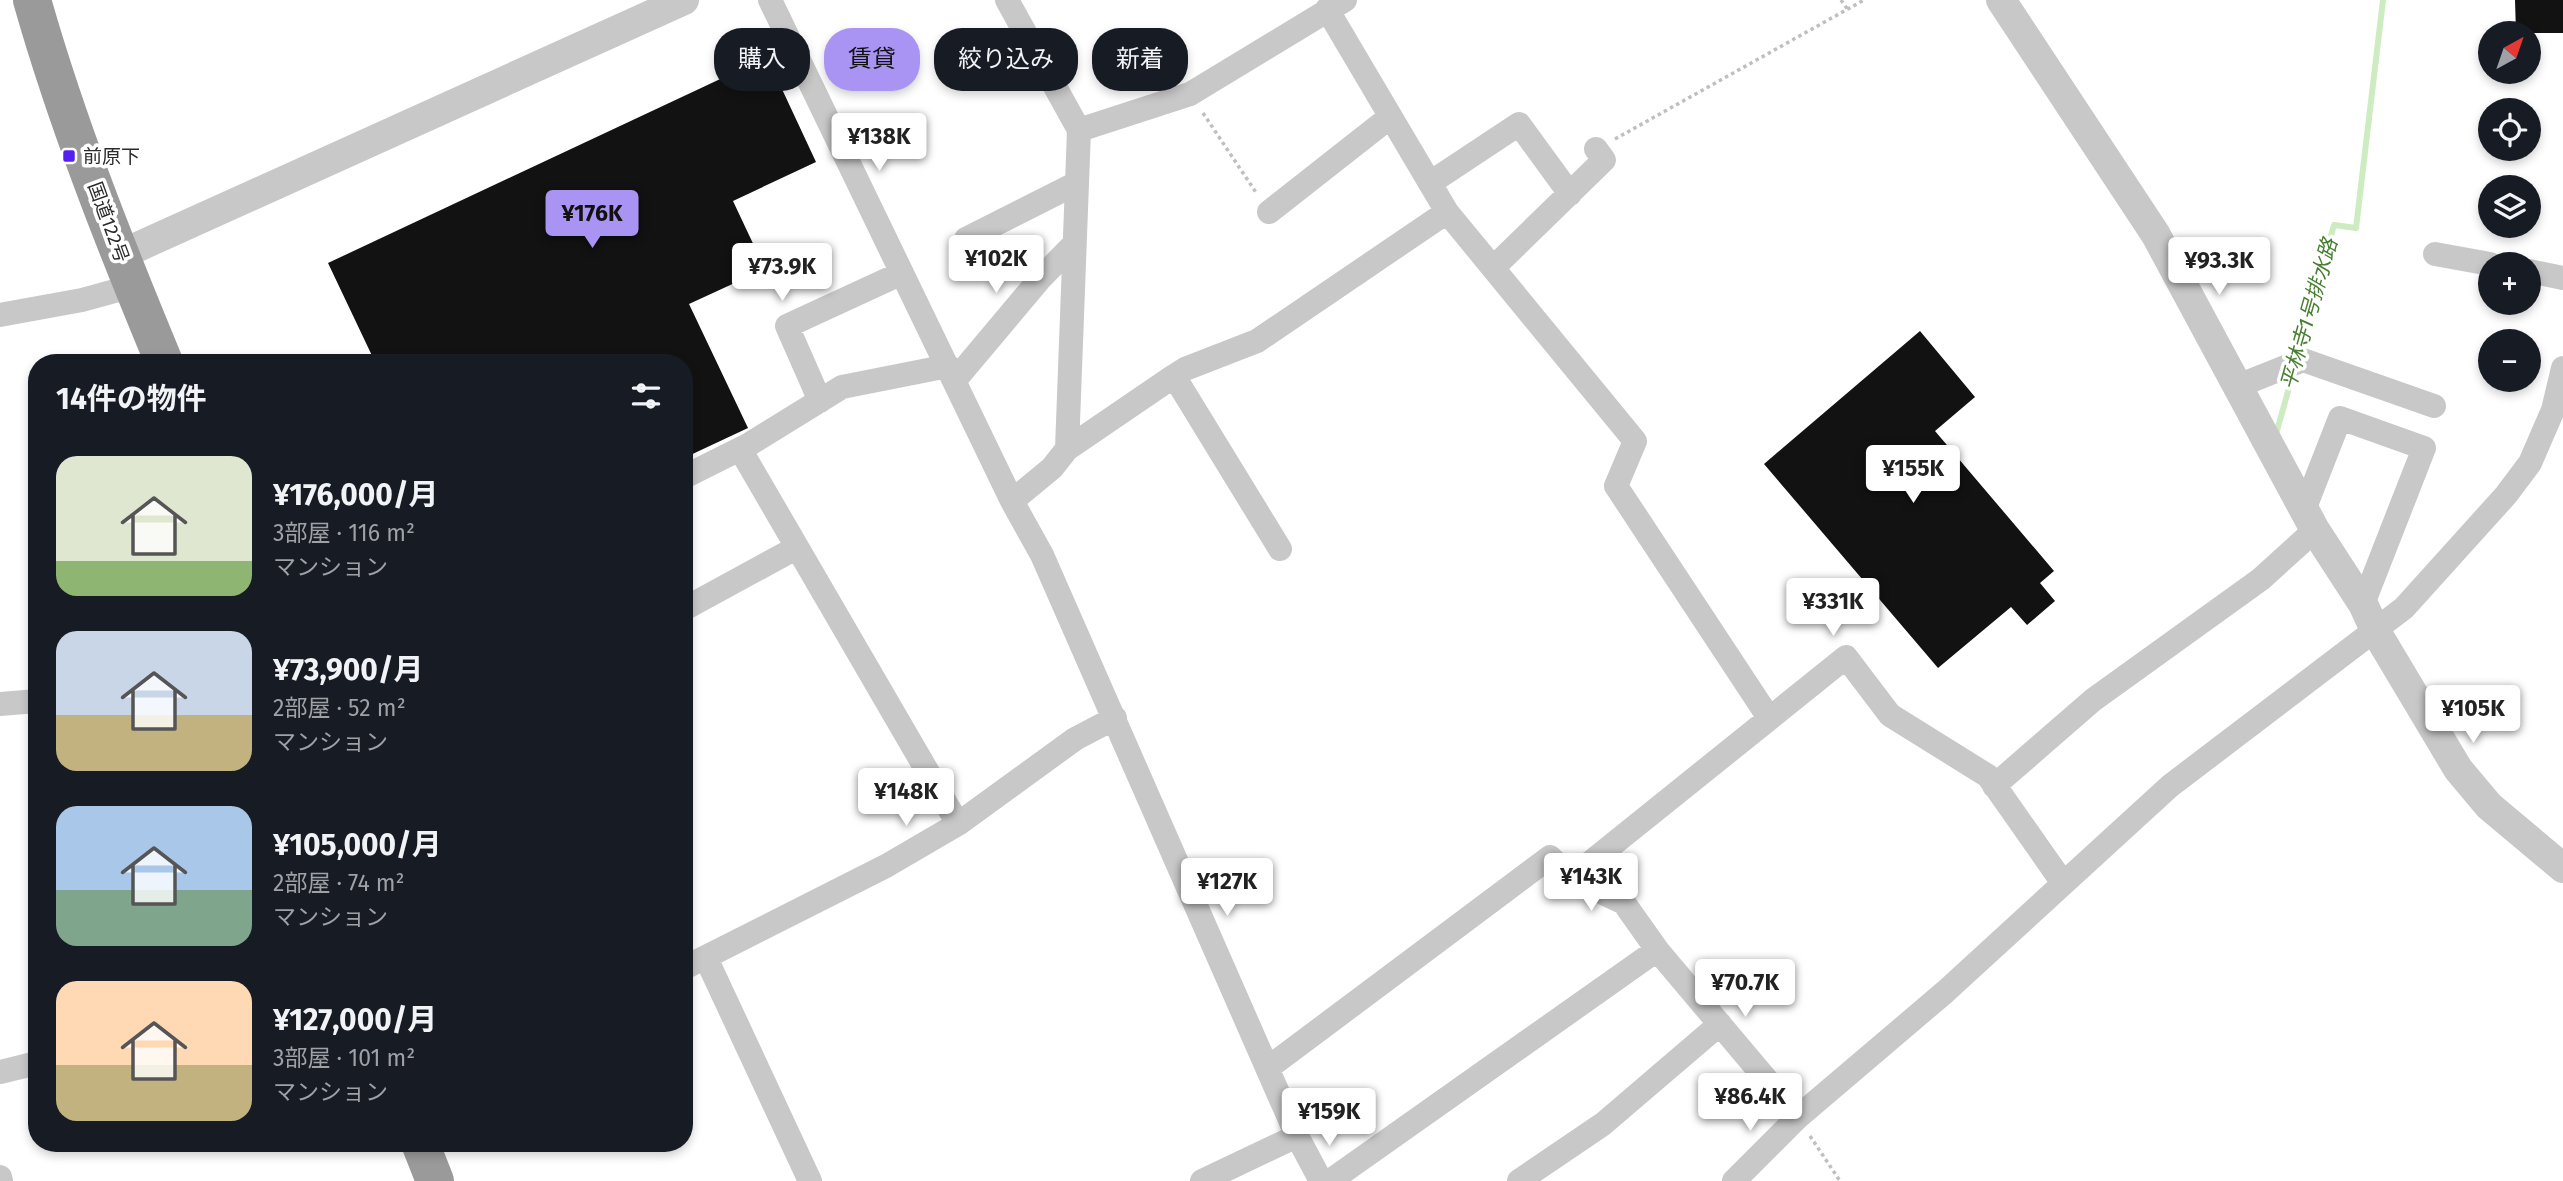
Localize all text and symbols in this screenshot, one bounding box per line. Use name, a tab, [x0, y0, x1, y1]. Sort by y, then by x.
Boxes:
north arrow	[2478, 21, 2541, 84]
map controls	[2478, 21, 2541, 392]
chip: 購入	[714, 28, 810, 91]
chip: 賃貸	[824, 28, 920, 91]
chip: 絞り込み	[934, 28, 1078, 91]
chip: 新着	[1092, 28, 1188, 91]
button: locate	[2478, 98, 2541, 161]
pin: ¥138K	[830, 114, 928, 173]
text: ¥138K	[848, 122, 910, 150]
place label: 前原下	[83, 145, 140, 168]
marker: 前原下	[61, 148, 77, 164]
button: layers	[2478, 175, 2541, 238]
street label: 国道122号	[83, 179, 134, 266]
pin: ¥176K	[543, 190, 641, 250]
text: ¥176K	[562, 199, 622, 227]
water label: 平林寺1号排水路	[2275, 234, 2344, 393]
pin: ¥102K	[947, 236, 1045, 295]
pin: ¥93.3K	[2162, 238, 2276, 297]
pin: ¥73.9K	[725, 244, 839, 303]
text: ¥102K	[965, 244, 1027, 272]
text: ¥93.3K	[2184, 246, 2254, 274]
text: ¥73.9K	[748, 252, 816, 280]
button: +	[2478, 252, 2541, 315]
button: −	[2478, 329, 2541, 392]
icon: filters	[627, 377, 665, 415]
text: 14件の物件	[56, 381, 207, 417]
pin: ¥155K	[1864, 446, 1962, 505]
text: ¥155K	[1882, 454, 1944, 482]
text: ¥176,000/月	[273, 477, 439, 513]
icon: home	[112, 484, 196, 568]
text: 3部屋 · 116 m²	[273, 519, 415, 547]
text: マンション	[273, 553, 388, 581]
pin: ¥331K	[1784, 578, 1882, 638]
text: ¥331K	[1802, 587, 1864, 615]
text: ¥73,900/月	[273, 652, 424, 688]
icon: home	[112, 659, 196, 743]
pin: ¥105K	[2424, 686, 2522, 745]
text: 2部屋 · 52 m²	[273, 694, 406, 722]
text: ¥105K	[2441, 694, 2505, 722]
text: マンション	[273, 728, 388, 756]
pin: ¥148K	[857, 768, 955, 828]
text: ¥148K	[874, 777, 938, 805]
text: ¥105,000/月	[273, 827, 442, 863]
icon: home	[112, 834, 196, 918]
pin: ¥143K	[1542, 853, 1640, 913]
pin: ¥127K	[1178, 858, 1276, 918]
text: ¥143K	[1560, 862, 1622, 890]
text: ¥127K	[1197, 867, 1257, 895]
text: 2部屋 · 74 m²	[273, 869, 405, 897]
text: マンション	[273, 903, 388, 931]
pin: ¥70.7K	[1688, 960, 1802, 1019]
text: ¥70.7K	[1711, 968, 1779, 996]
text: ¥127,000/月	[273, 1002, 437, 1038]
icon: home	[112, 1009, 196, 1093]
text: 3部屋 · 101 m²	[273, 1044, 415, 1072]
pin: ¥86.4K	[1693, 1074, 1807, 1133]
text: マンション	[273, 1078, 388, 1106]
text: ¥86.4K	[1714, 1082, 1786, 1110]
pin: ¥159K	[1280, 1088, 1378, 1148]
text: ¥159K	[1298, 1097, 1360, 1125]

